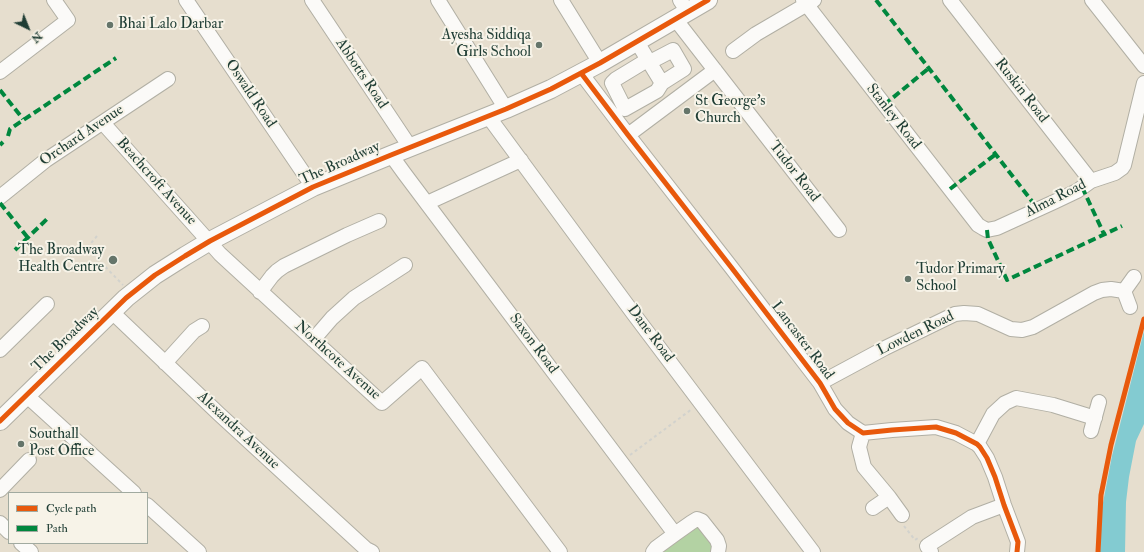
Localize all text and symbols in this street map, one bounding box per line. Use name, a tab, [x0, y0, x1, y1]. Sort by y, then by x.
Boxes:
north arrow	[8, 8, 48, 48]
place label: Bhai Lalo Darbar	[118, 16, 223, 34]
marker: Bhai Lalo Darbar	[105, 20, 115, 30]
place label: Ayesha Siddiqa Girls School	[442, 27, 531, 62]
text: N	[28, 29, 45, 45]
street label: Abbotts Road	[331, 35, 391, 113]
marker: Ayesha Siddiqa Girls School	[534, 40, 544, 50]
street label: Ruskin Road	[990, 55, 1052, 127]
street label: Oswald Road	[221, 56, 279, 132]
street label: Stanley Road	[862, 81, 924, 153]
place label: St George's Church	[695, 93, 765, 128]
street label: Orchard Avenue	[37, 101, 127, 171]
marker: St George's Church	[682, 106, 692, 116]
street label: Beachcroft Avenue	[112, 135, 200, 229]
street label: The Broadway	[297, 138, 383, 190]
street label: Tudor Road	[765, 138, 823, 206]
street label: Alma Road	[1023, 176, 1089, 222]
place label: The Broadway Health Centre	[18, 242, 104, 277]
marker: The Broadway Health Centre	[107, 254, 119, 266]
place label: Tudor Primary School	[916, 261, 1005, 296]
marker: Tudor Primary School	[903, 274, 913, 284]
street label: Lancaster Road	[767, 298, 837, 384]
street label: Dane Road	[623, 302, 677, 366]
street label: The Broadway	[29, 304, 103, 376]
street label: Lowden Road	[875, 308, 957, 360]
street label: Saxon Road	[505, 310, 561, 378]
street label: Northcote Avenue	[290, 318, 384, 404]
street label: Alexandra Avenue	[193, 388, 283, 474]
place label: Southall Post Office	[29, 426, 94, 461]
marker: Southall Post Office	[16, 439, 26, 449]
legend	[8, 492, 148, 544]
text: Cycle path	[46, 501, 96, 516]
text: Path	[46, 521, 68, 536]

